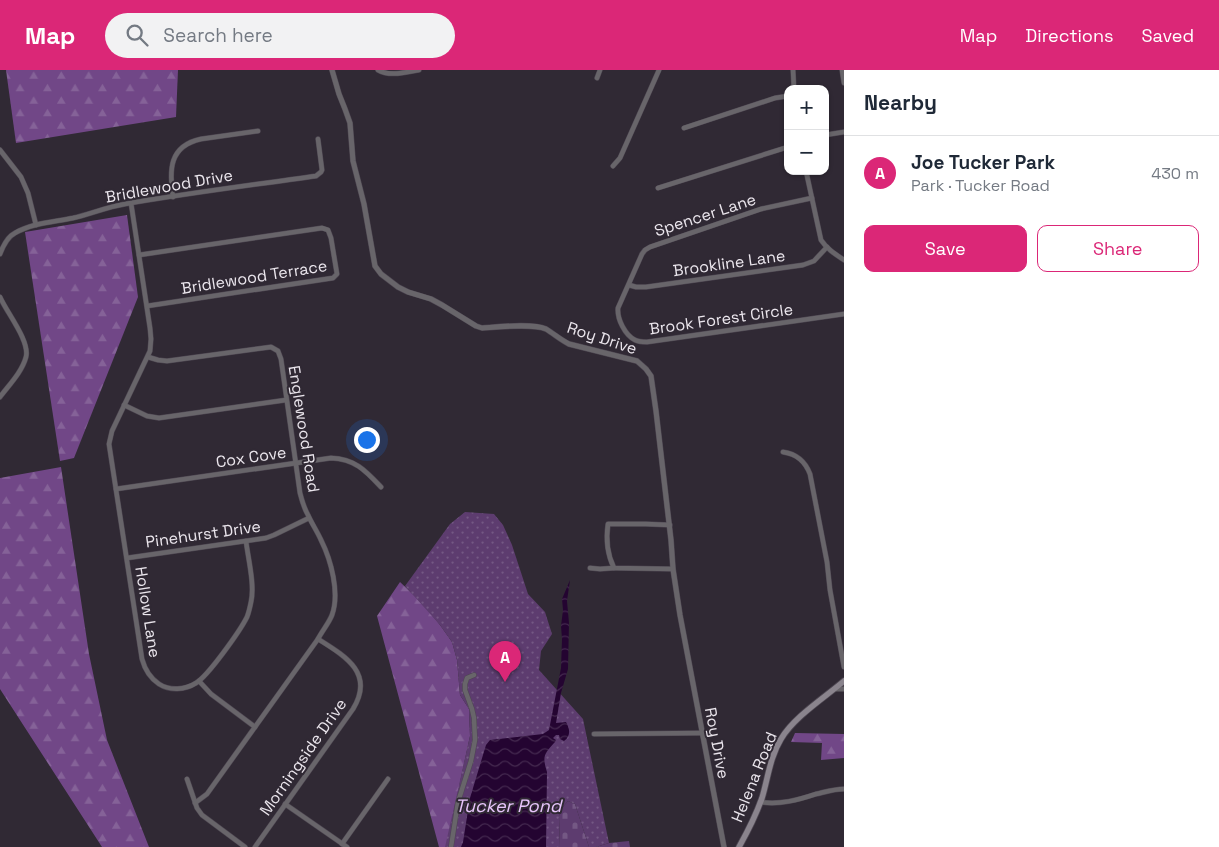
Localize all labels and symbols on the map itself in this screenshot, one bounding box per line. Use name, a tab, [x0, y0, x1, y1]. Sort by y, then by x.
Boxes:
street label: Bridlewood Drive	[104, 164, 234, 208]
street label: Spencer Lane	[651, 189, 759, 241]
street label: Brookline Lane	[672, 245, 786, 281]
street label: Bridlewood Terrace	[179, 255, 329, 299]
street label: Brook Forest Circle	[648, 299, 794, 339]
street label: Roy Drive	[564, 317, 640, 359]
street label: Englewood Road	[284, 364, 324, 494]
your location	[354, 427, 380, 453]
street label: Cox Cove	[214, 442, 288, 472]
street label: Pinehurst Drive	[144, 516, 262, 552]
street label: Hollow Lane	[130, 565, 166, 659]
pin: A	[489, 641, 521, 682]
street label: Morningside Drive	[255, 694, 351, 820]
street label: Roy Drive	[700, 706, 734, 780]
street label: Helena Road	[726, 729, 782, 825]
water label: Tucker Pond	[455, 794, 564, 817]

